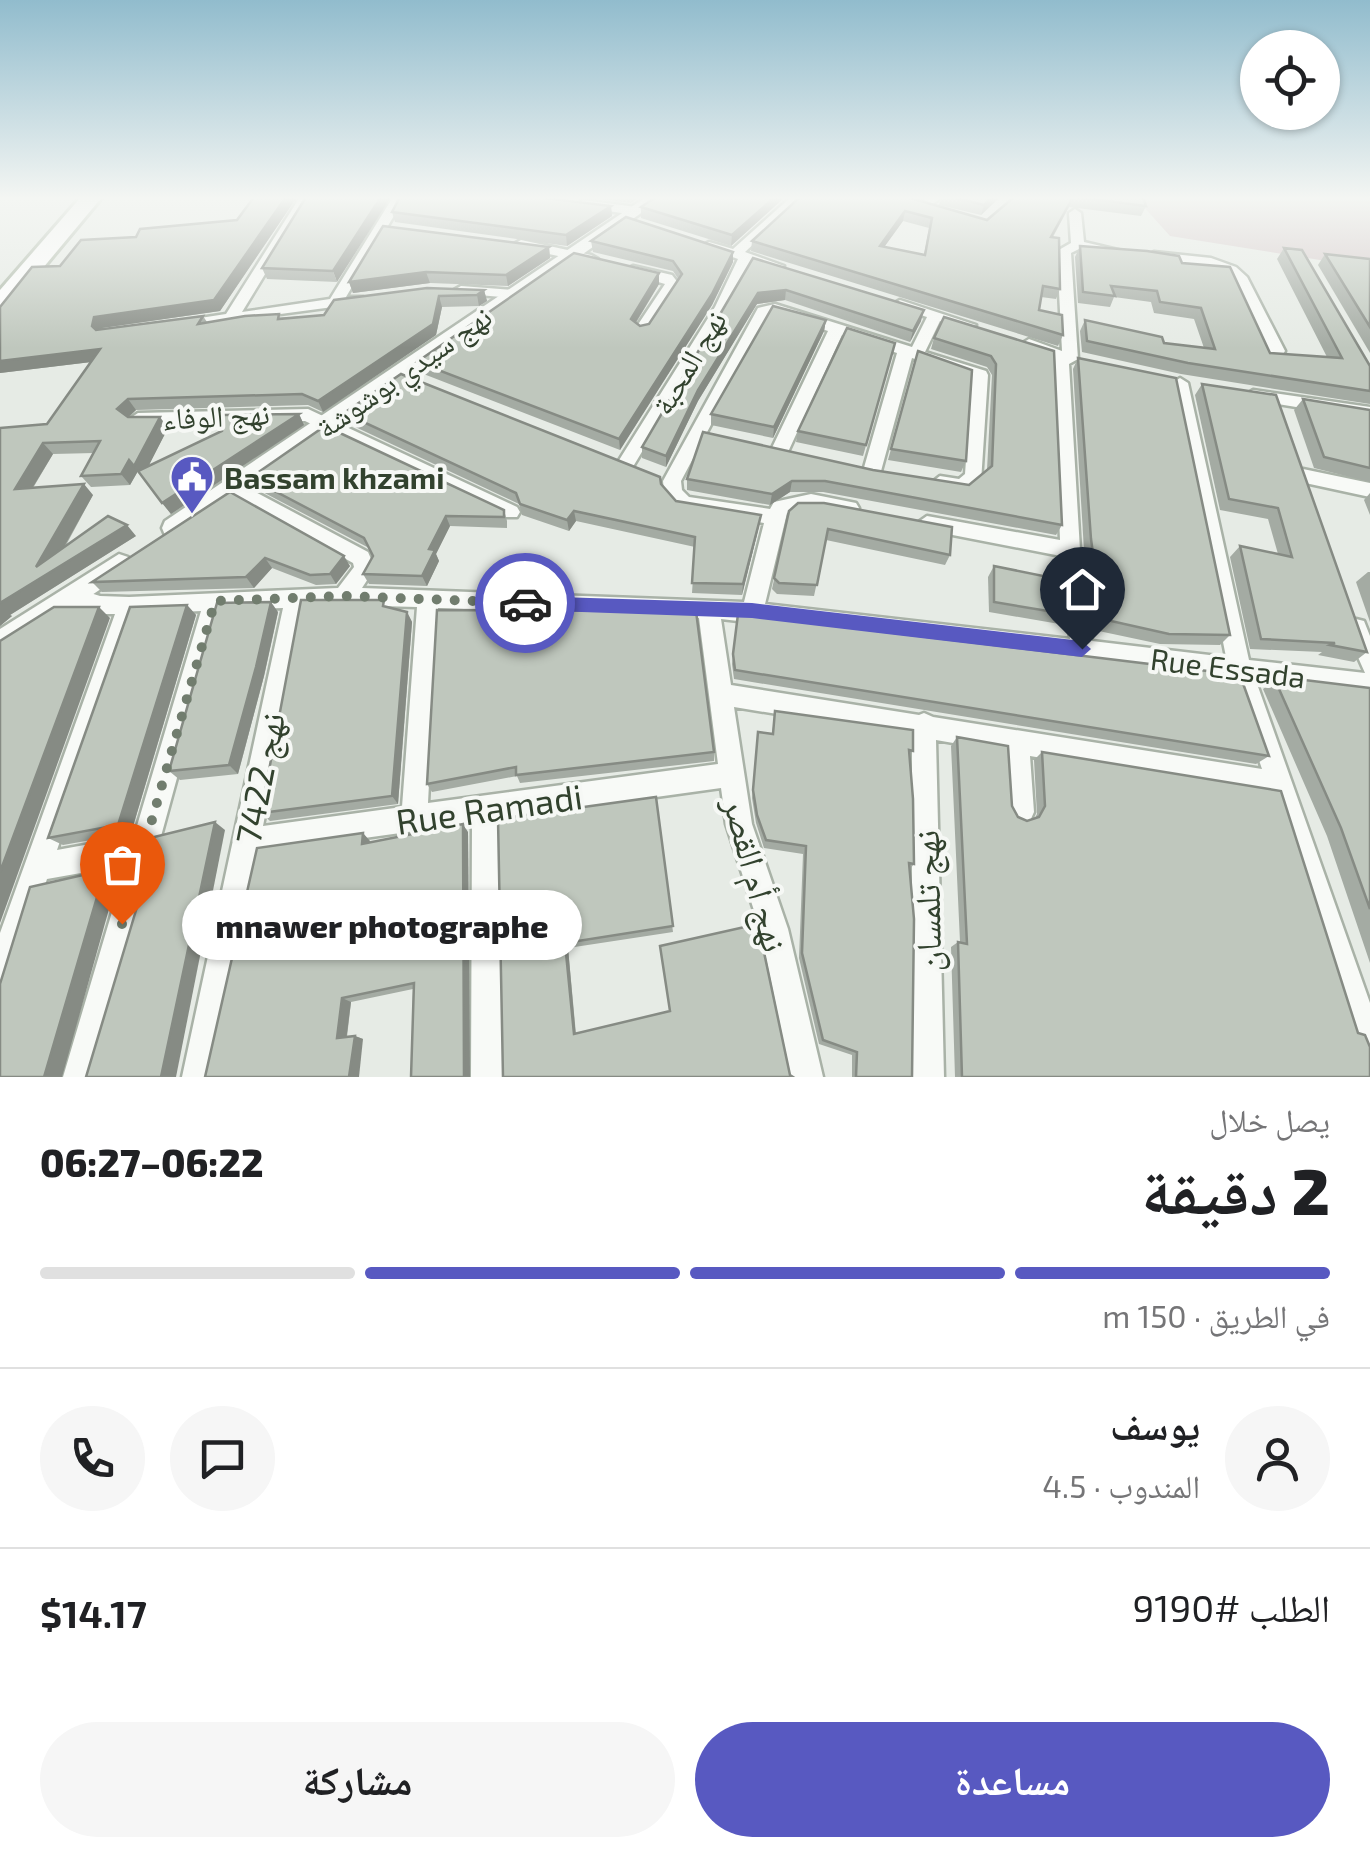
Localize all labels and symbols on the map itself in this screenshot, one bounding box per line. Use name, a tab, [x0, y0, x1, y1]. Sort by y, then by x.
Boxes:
street label: نهج سيدي بوشوشة	[308, 297, 502, 451]
street label: نهج المحبة	[643, 304, 735, 422]
street label: نهج الوفاء	[162, 394, 271, 439]
public building icon: Bassam khzami	[169, 454, 215, 515]
place label: Bassam khzami	[224, 459, 445, 495]
pin	[1040, 547, 1125, 650]
courier	[475, 553, 575, 653]
street label: Rue Essada	[1148, 640, 1308, 694]
street label: نهج 7422	[226, 709, 295, 848]
street label: Rue Ramadi	[393, 774, 585, 842]
street label: نهج أم القصر	[712, 791, 798, 957]
pin	[80, 822, 165, 925]
street label: نهج تلمسان	[904, 830, 951, 972]
callout: mnawer photographe	[182, 889, 582, 959]

